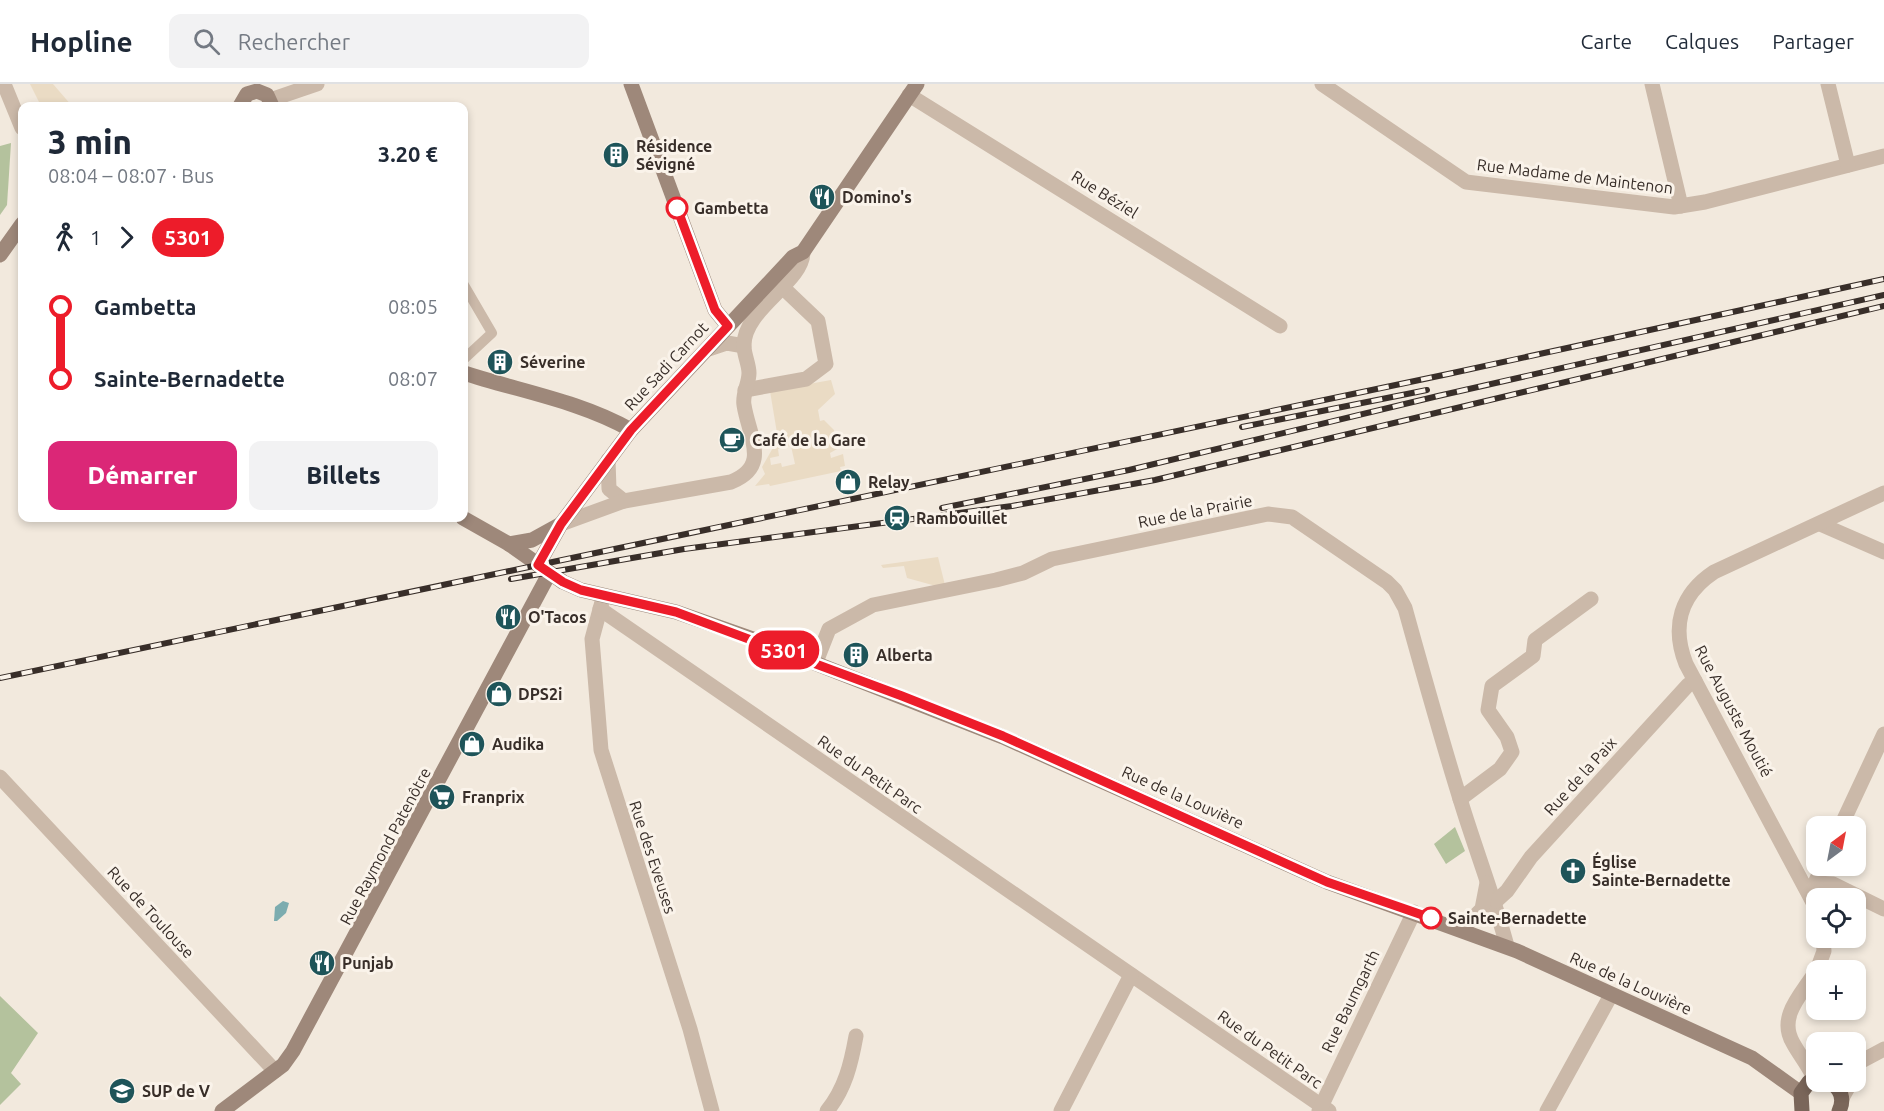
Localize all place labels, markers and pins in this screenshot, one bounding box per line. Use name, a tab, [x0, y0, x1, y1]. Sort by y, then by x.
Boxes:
place label: Résidence Sévigné	[636, 137, 712, 173]
building icon: Résidence Sévigné	[601, 140, 631, 170]
restaurant icon: Domino's	[807, 182, 837, 212]
place label: Domino's	[842, 188, 912, 206]
marker: Gambetta	[666, 197, 688, 219]
place label: Gambetta	[694, 199, 769, 217]
building icon: Séverine	[485, 347, 515, 377]
place label: Séverine	[520, 353, 586, 371]
cafe icon: Café de la Gare	[717, 425, 747, 455]
place label: Café de la Gare	[752, 431, 866, 449]
shop icon: Relay	[833, 467, 863, 497]
place label: Relay	[868, 473, 910, 491]
station icon: Rambouillet	[882, 503, 912, 533]
place label: Rambouillet	[916, 509, 1008, 527]
restaurant icon: O'Tacos	[493, 602, 523, 632]
place label: O'Tacos	[528, 608, 586, 626]
building icon: Alberta	[841, 640, 871, 670]
place label: Alberta	[876, 646, 933, 664]
shop icon: DPS2i	[484, 679, 514, 709]
place label: DPS2i	[518, 685, 562, 703]
shop icon: Audika	[457, 729, 487, 759]
place label: Audika	[492, 735, 544, 753]
supermarket icon: Franprix	[427, 782, 457, 812]
place label: Franprix	[462, 788, 525, 806]
place label: Église Sainte-Bernadette	[1592, 851, 1731, 889]
church icon: Église Sainte-Bernadette	[1558, 856, 1588, 886]
marker: Sainte-Bernadette	[1420, 907, 1442, 929]
place label: Sainte-Bernadette	[1448, 909, 1587, 927]
restaurant icon: Punjab	[307, 948, 337, 978]
place label: Punjab	[342, 954, 394, 972]
school or university icon: SUP de V	[107, 1076, 137, 1106]
place label: SUP de V	[142, 1082, 211, 1100]

